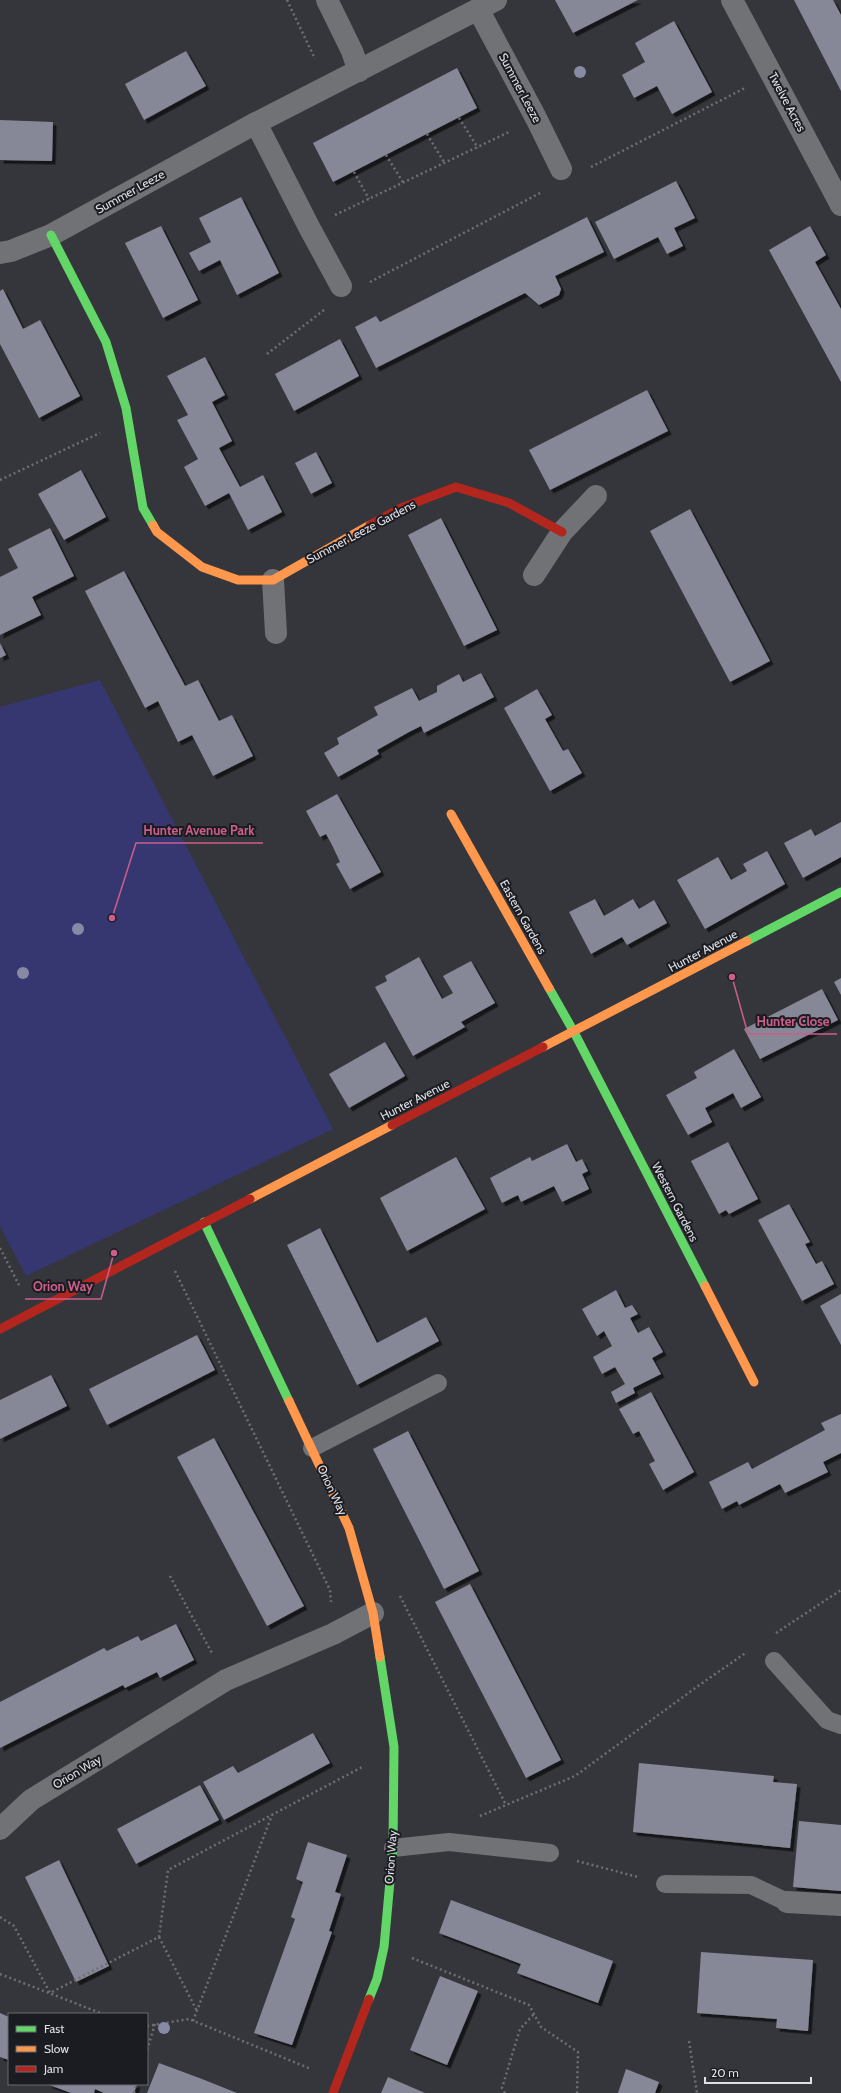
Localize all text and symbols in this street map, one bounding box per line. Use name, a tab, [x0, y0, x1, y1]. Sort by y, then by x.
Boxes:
street label: Summer Leeze	[496, 50, 545, 125]
street label: Twelve Acres	[766, 69, 809, 134]
street label: Summer Leeze	[93, 166, 167, 217]
street label: Summer Leeze Gardens	[304, 496, 418, 567]
callout: Hunter Avenue Park	[136, 818, 263, 843]
text: Hunter Avenue Park	[143, 822, 255, 838]
street label: Eastern Gardens	[497, 877, 550, 957]
street label: Hunter Avenue	[666, 926, 740, 975]
callout: Hunter Close	[748, 1009, 837, 1034]
text: Hunter Close	[757, 1013, 830, 1029]
street label: Hunter Avenue	[378, 1076, 452, 1123]
street label: Western Gardens	[649, 1159, 702, 1244]
callout: Orion Way	[25, 1274, 101, 1299]
text: Orion Way	[33, 1278, 93, 1294]
street label: Orion Way	[314, 1462, 351, 1517]
street label: Orion Way	[50, 1751, 104, 1792]
street label: Orion Way	[381, 1830, 400, 1884]
legend	[8, 2013, 148, 2085]
text: Fast	[44, 2021, 64, 2036]
text: Slow	[44, 2041, 69, 2056]
scale bar	[705, 2059, 811, 2085]
text: Jam	[43, 2061, 63, 2076]
text: 20 m	[711, 2065, 739, 2080]

